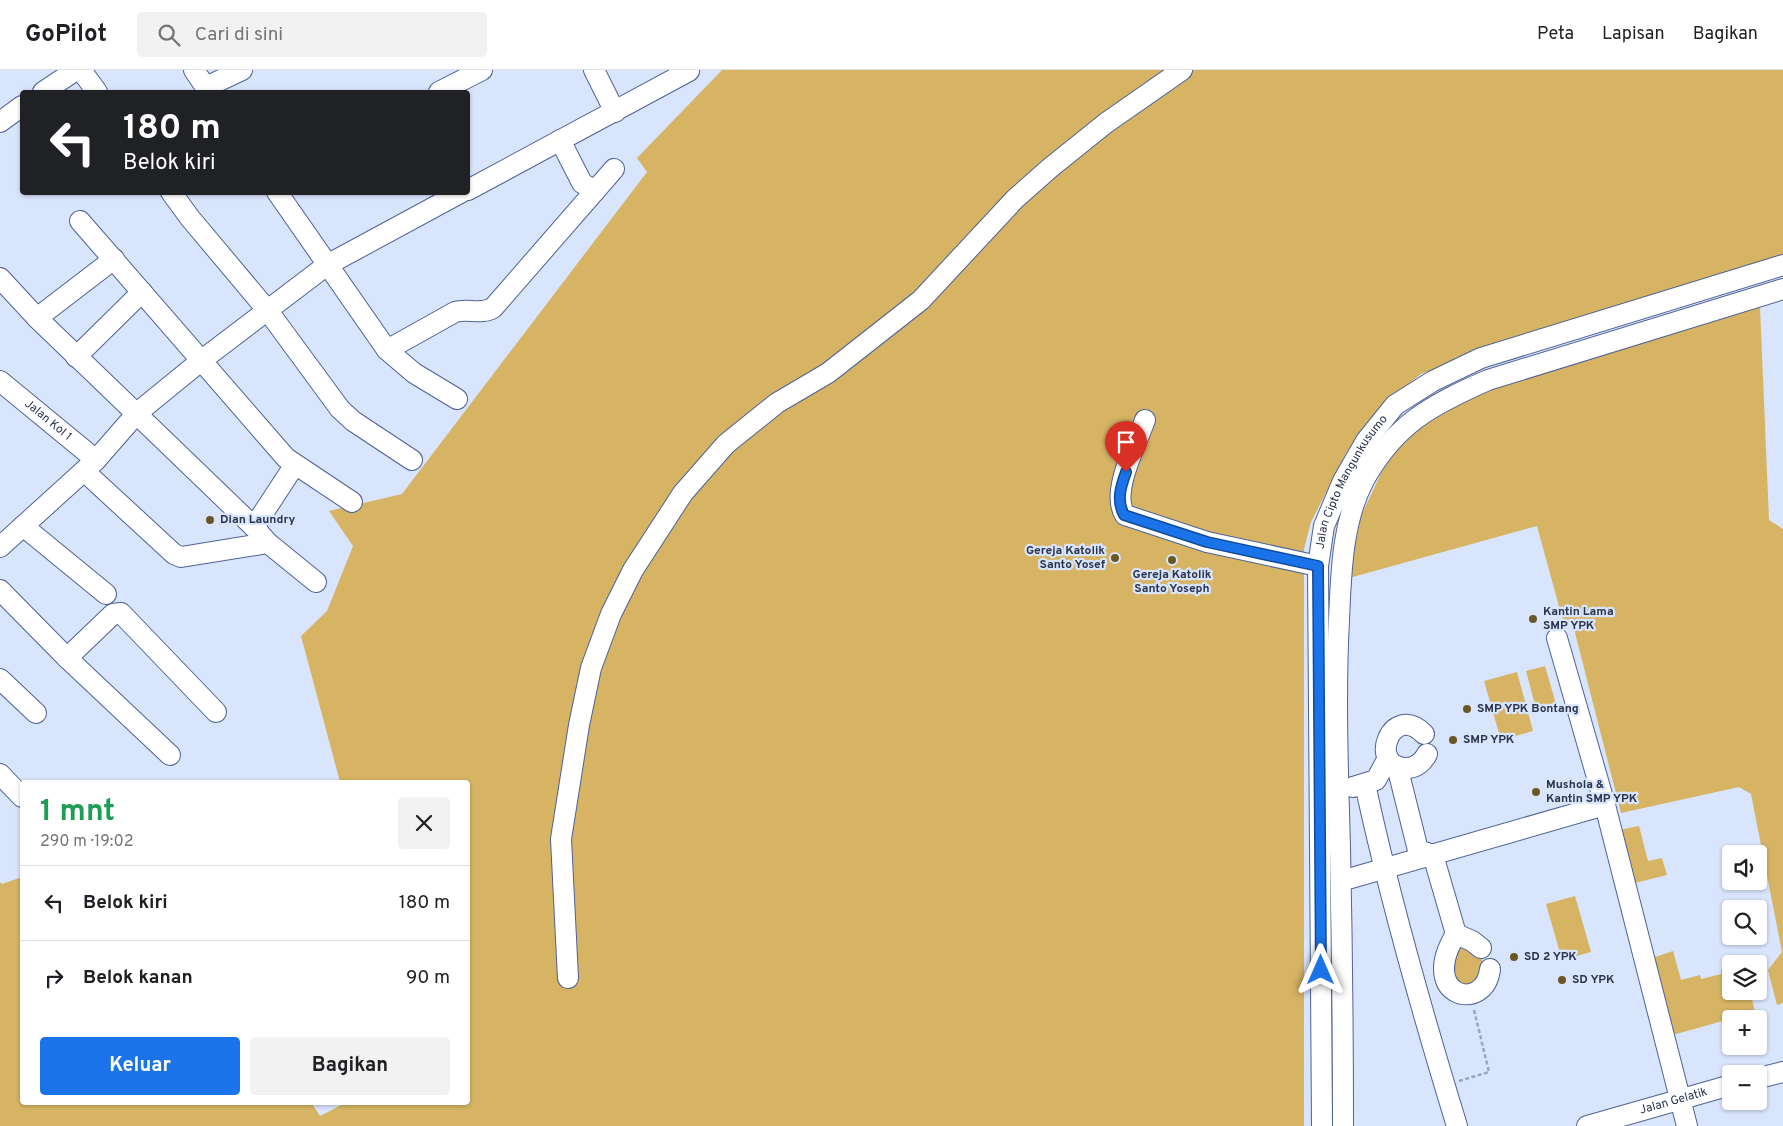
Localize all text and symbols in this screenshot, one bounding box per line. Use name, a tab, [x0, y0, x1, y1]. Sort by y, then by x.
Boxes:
search box	[137, 12, 487, 57]
text: GoPilot	[25, 20, 107, 50]
icon: search	[155, 21, 183, 49]
text: Cari di sini	[195, 23, 283, 47]
text: Peta	[1537, 23, 1574, 46]
text: Lapisan	[1602, 23, 1665, 46]
text: Bagikan	[1693, 23, 1758, 46]
text: 180 m	[123, 107, 221, 151]
icon: left	[40, 110, 105, 175]
text: Belok kiri	[123, 150, 216, 177]
street label: Jalan Kol 1	[21, 396, 75, 445]
street label: Jalan Cipto Mangunkusumo	[1313, 412, 1392, 550]
pin	[1105, 421, 1147, 472]
icon: arrive	[1112, 428, 1140, 456]
place label: Dian Laundry	[220, 512, 296, 528]
marker: Dian Laundry	[204, 514, 216, 526]
place label: Gereja Katolik Santo Yosef	[1026, 543, 1106, 573]
marker: Gereja Katolik Santo Yosef	[1109, 552, 1121, 564]
marker: Gereja Katolik Santo Yoseph	[1166, 554, 1178, 566]
place label: Gereja Katolik Santo Yoseph	[1132, 567, 1212, 597]
place label: Kantin Lama SMP YPK	[1543, 604, 1614, 634]
marker: Kantin Lama SMP YPK	[1527, 613, 1539, 625]
place label: SMP YPK Bontang	[1477, 701, 1579, 717]
marker: SMP YPK Bontang	[1461, 703, 1473, 715]
place label: SMP YPK	[1463, 732, 1515, 748]
marker: SMP YPK	[1447, 734, 1459, 746]
place label: Mushola & Kantin SMP YPK	[1546, 777, 1638, 807]
marker: Mushola & Kantin SMP YPK	[1530, 786, 1542, 798]
text: 1 mnt	[40, 794, 115, 831]
button: close	[398, 797, 450, 849]
text: 290 m · 19:02	[40, 832, 134, 852]
map controls	[1722, 845, 1767, 1110]
button: sound	[1722, 845, 1767, 890]
icon: left	[40, 889, 68, 917]
text: Belok kiri	[83, 891, 168, 915]
text: 180 m	[399, 891, 450, 915]
button: search	[1722, 900, 1767, 945]
position arrow	[1294, 943, 1346, 995]
place label: SD 2 YPK	[1524, 949, 1577, 965]
marker: SD 2 YPK	[1508, 951, 1520, 963]
button: layers	[1722, 955, 1767, 1000]
icon: right	[40, 964, 68, 992]
text: Belok kanan	[83, 966, 193, 990]
text: 90 m	[406, 966, 450, 990]
place label: SD YPK	[1572, 972, 1615, 988]
marker: SD YPK	[1556, 974, 1568, 986]
button: +	[1722, 1010, 1767, 1055]
button: Keluar	[40, 1037, 240, 1095]
button: Bagikan	[250, 1037, 450, 1095]
button: −	[1722, 1065, 1767, 1110]
street label: Jalan Gelatik	[1638, 1084, 1709, 1119]

